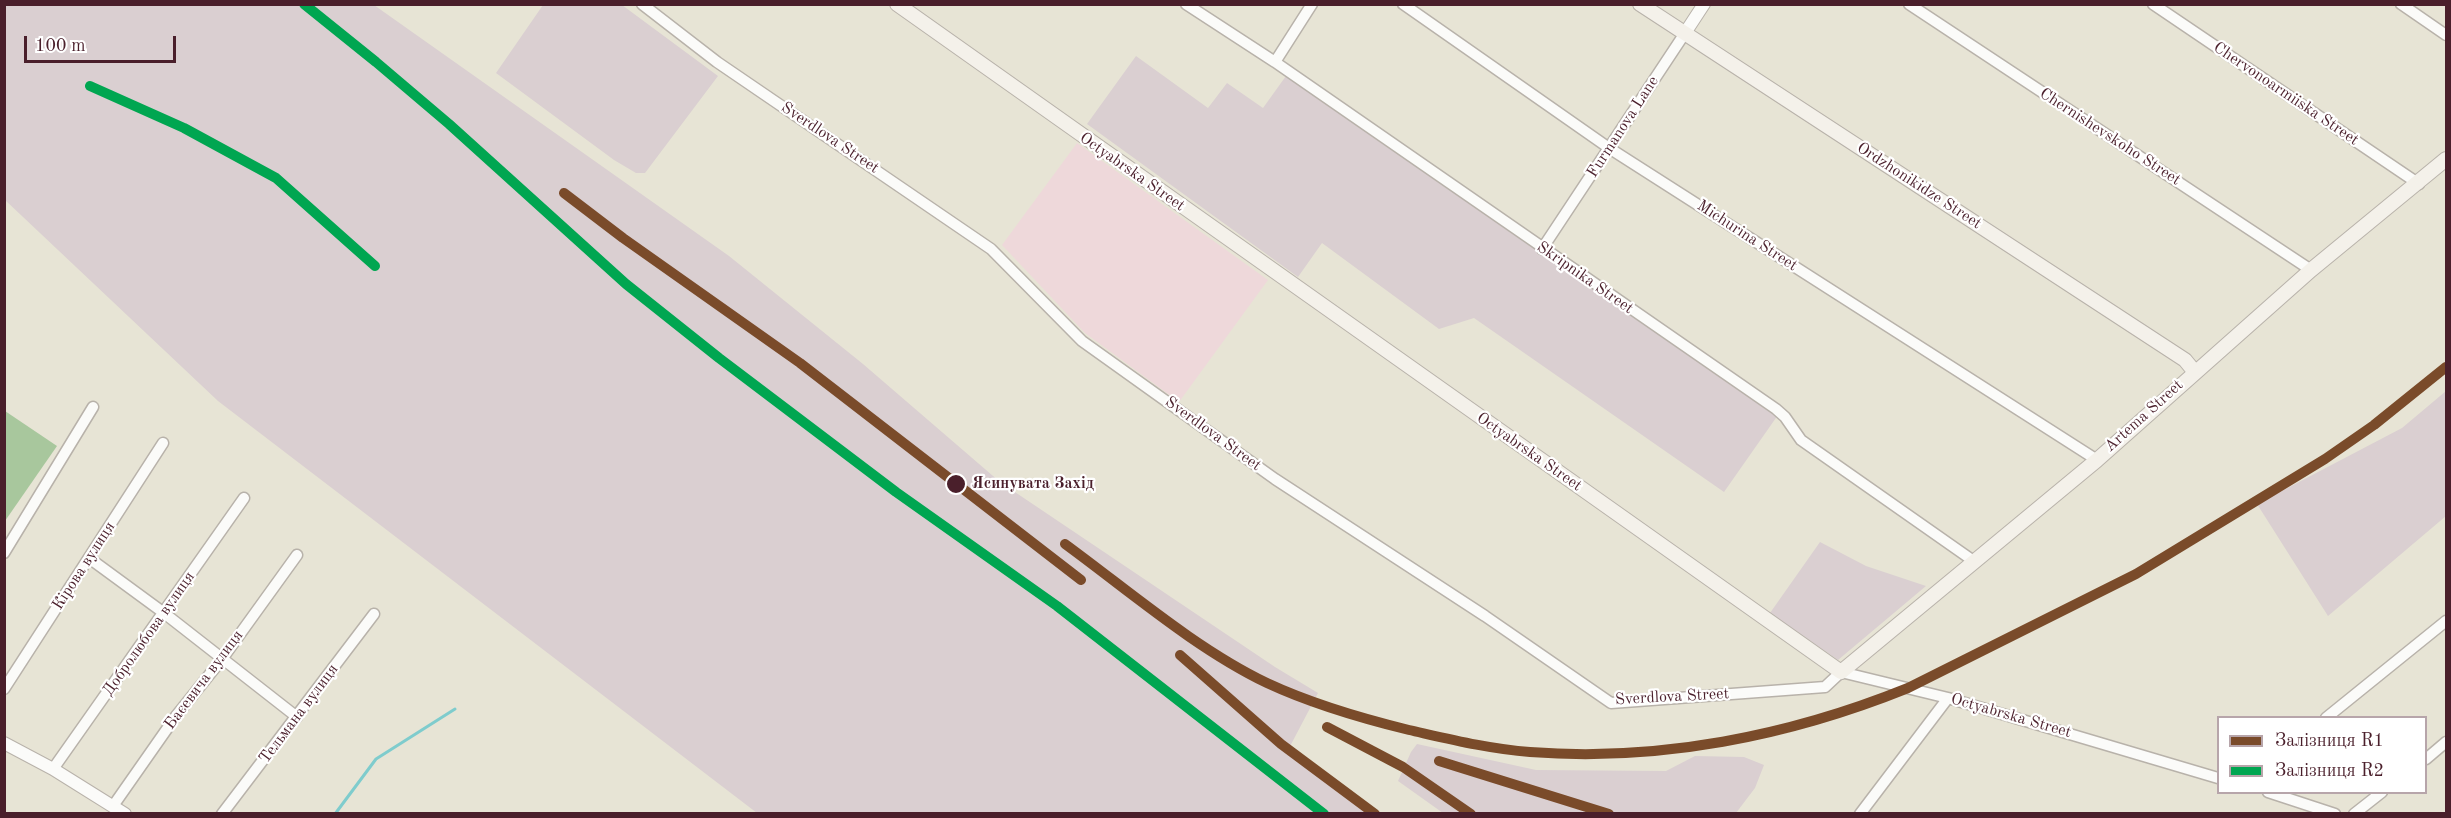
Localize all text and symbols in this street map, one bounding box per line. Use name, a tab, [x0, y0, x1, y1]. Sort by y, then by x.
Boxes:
scale bar	[27, 24, 178, 62]
text: 100 m	[35, 37, 86, 55]
street label: Chervonoarmiiska Street	[2210, 38, 2362, 150]
street label: Furmanova Lane	[1583, 73, 1663, 181]
street label: Chernishevskoho Street	[2036, 84, 2184, 190]
street label: Sverdlova Street	[777, 98, 883, 178]
street label: Octyabrska Street	[1076, 128, 1188, 216]
street label: Ordzhonikidze Street	[1853, 138, 1985, 234]
street label: Michurina Street	[1693, 196, 1801, 276]
street label: Skripnika Street	[1533, 238, 1637, 318]
street label: Artema Street	[2101, 376, 2187, 456]
street label: Sverdlova Street	[1161, 393, 1265, 475]
street label: Octyabrska Street	[1473, 408, 1585, 496]
marker: Ясинувата Захід	[945, 473, 967, 495]
place label: Ясинувата Захід	[972, 474, 1094, 494]
street label: Кірова вулиця	[48, 518, 120, 614]
street label: Добролюбова вулиця	[99, 568, 199, 700]
street label: Баєевича вулиця	[160, 627, 248, 733]
street label: Тельмана вулиця	[255, 660, 343, 768]
street label: Sverdlova Street	[1614, 684, 1730, 710]
street label: Octyabrska Street	[1949, 690, 2073, 742]
legend	[2217, 716, 2427, 794]
text: Залізниця R1	[2275, 732, 2384, 750]
text: Залізниця R2	[2275, 762, 2384, 780]

